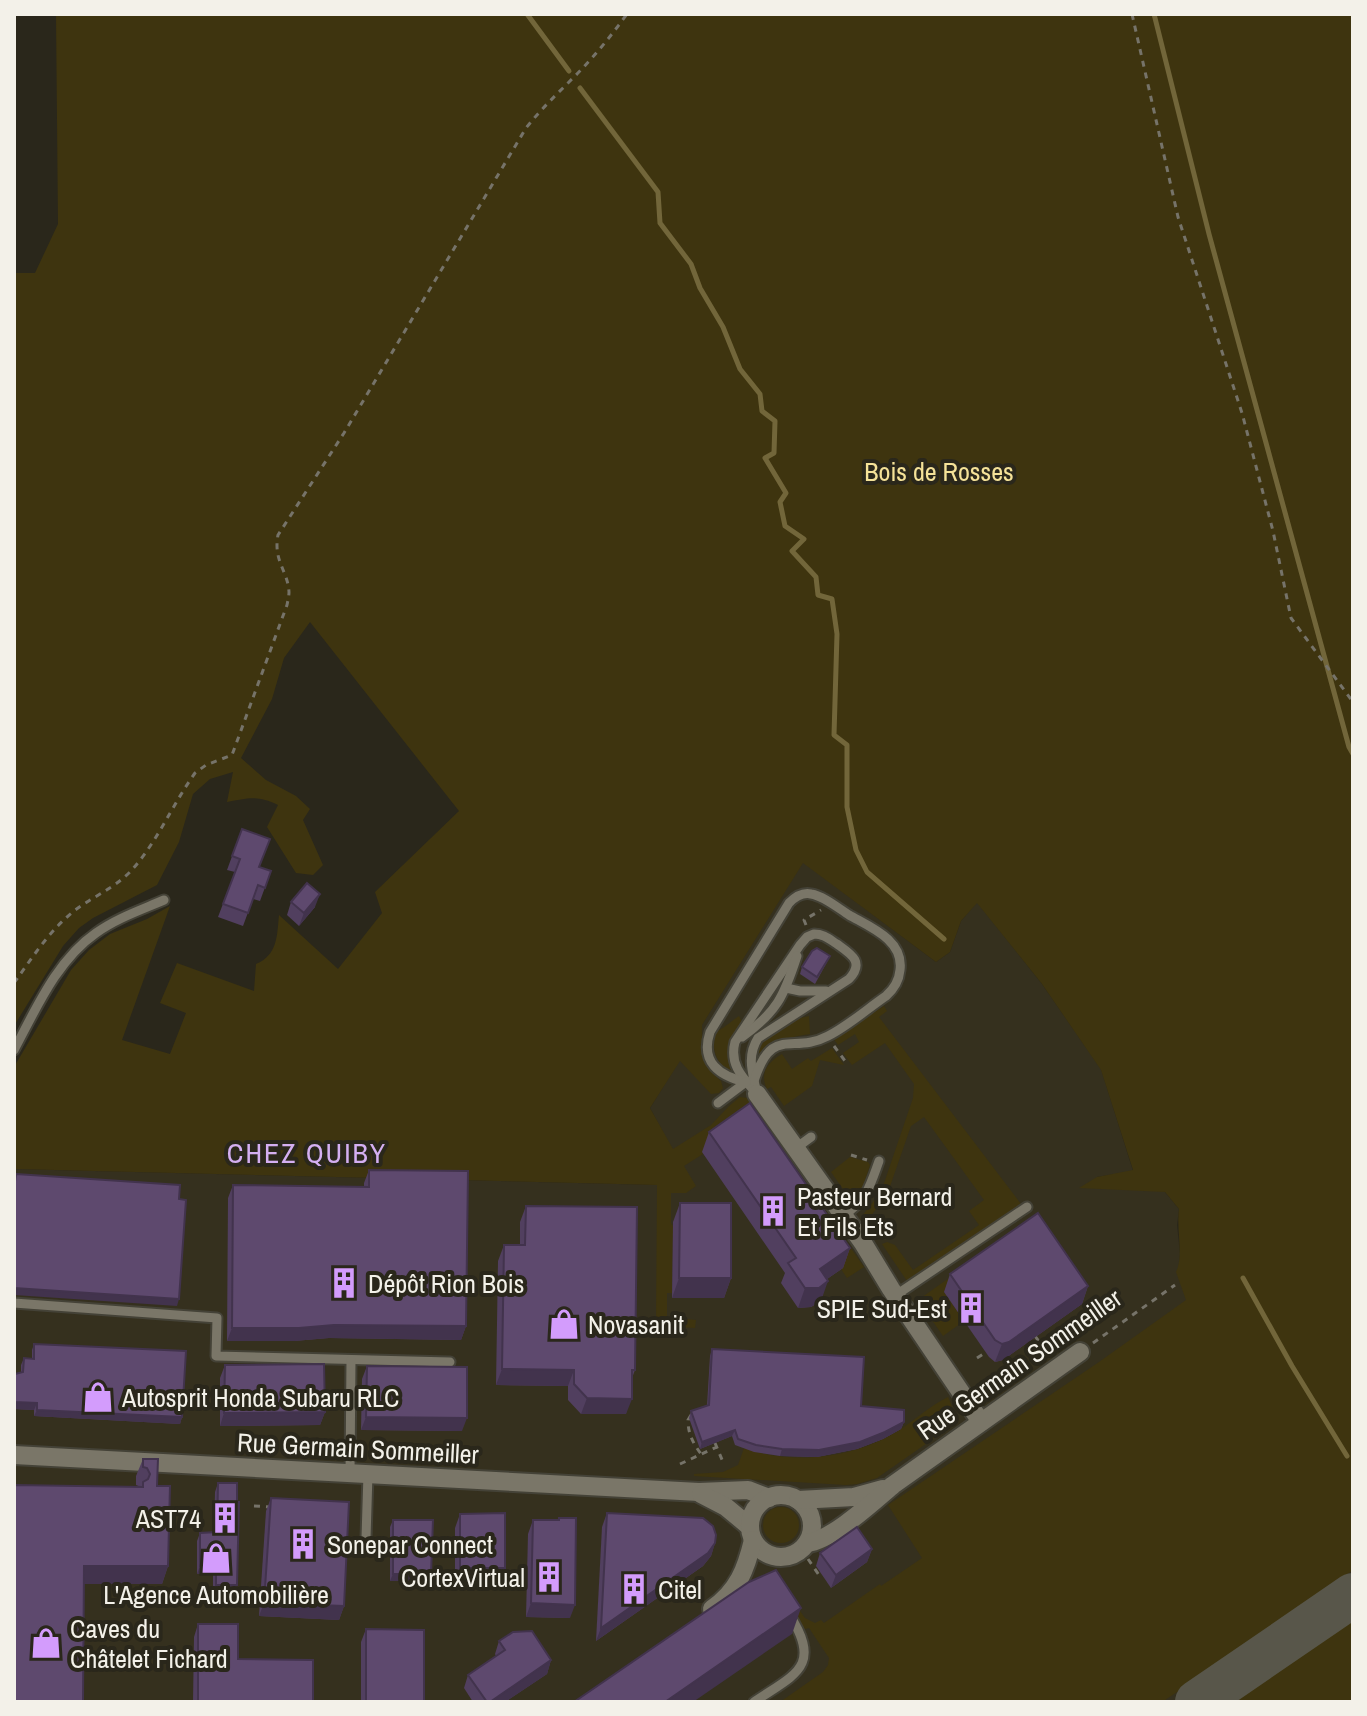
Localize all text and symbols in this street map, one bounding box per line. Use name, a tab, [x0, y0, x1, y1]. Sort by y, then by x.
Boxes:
park label: Bois de Rosses	[864, 454, 1014, 489]
district label: CHEZ QUIBY	[227, 1134, 387, 1172]
place label: Pasteur Bernard Et Fils Ets	[797, 1179, 952, 1244]
building icon: Pasteur Bernard Et Fils Ets	[756, 1194, 790, 1228]
building icon: Dépôt Rion Bois	[327, 1266, 361, 1300]
place label: Dépôt Rion Bois	[368, 1266, 524, 1301]
street label: Rue Germain Sommeiller	[910, 1280, 1128, 1448]
place label: SPIE Sud-Est	[817, 1291, 947, 1326]
building icon: SPIE Sud-Est	[954, 1291, 988, 1325]
shop icon: Novasanit	[547, 1307, 581, 1341]
place label: Novasanit	[588, 1307, 684, 1342]
shop icon: Autosprit Honda Subaru RLC	[81, 1380, 115, 1414]
place label: Autosprit Honda Subaru RLC	[121, 1380, 399, 1415]
street label: Rue Germain Sommeiller	[236, 1424, 480, 1472]
place label: AST74	[135, 1501, 201, 1536]
building icon: AST74	[208, 1501, 242, 1535]
building icon: Sonepar Connect	[286, 1527, 320, 1561]
place label: Sonepar Connect	[327, 1527, 493, 1562]
shop icon: L'Agence Automobilière	[199, 1541, 233, 1575]
place label: CortexVirtual	[401, 1560, 525, 1595]
building icon: CortexVirtual	[532, 1560, 566, 1594]
building icon: Citel	[617, 1572, 651, 1606]
place label: Citel	[658, 1572, 702, 1607]
place label: L'Agence Automobilière	[103, 1577, 329, 1612]
place label: Caves du Châtelet Fichard	[70, 1611, 228, 1676]
shop icon: Caves du Châtelet Fichard	[29, 1626, 63, 1660]

